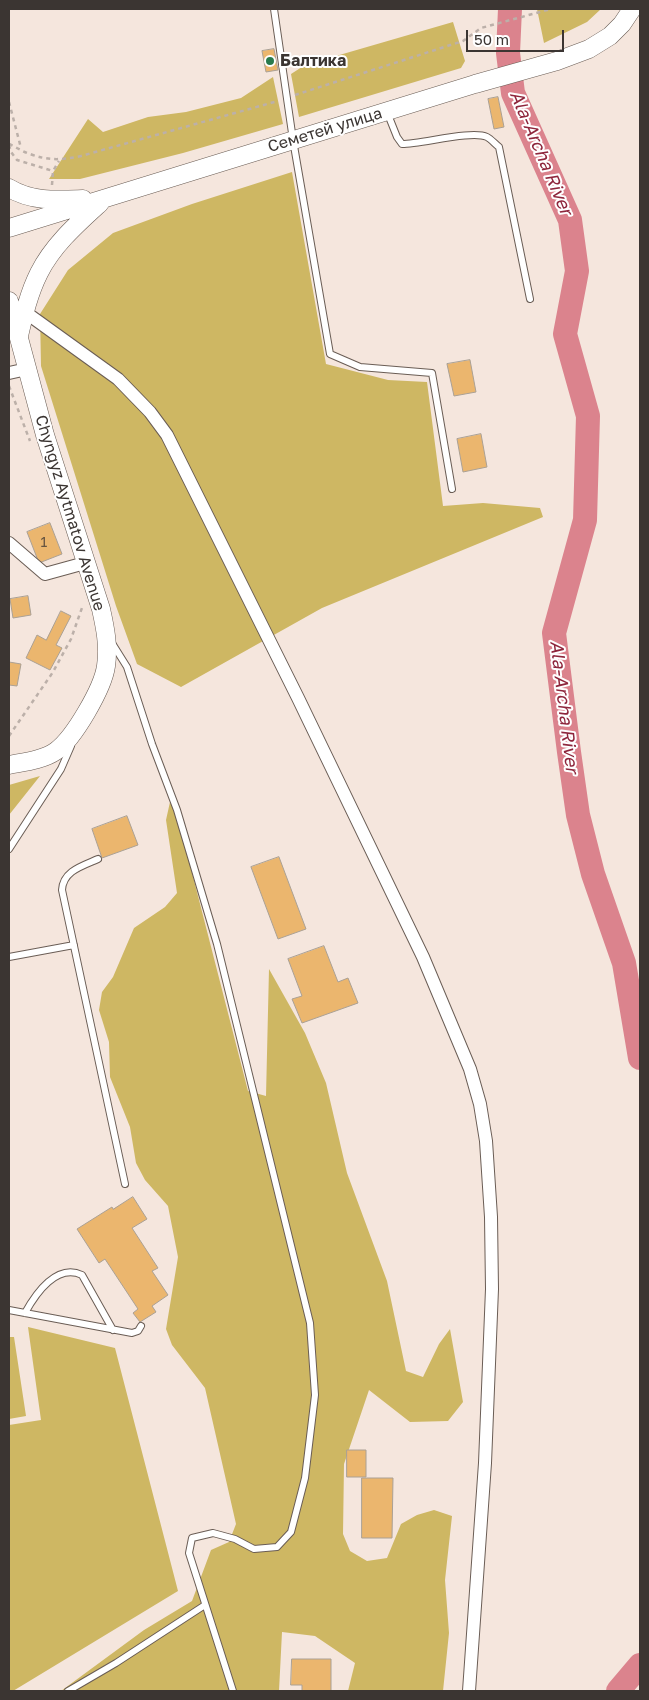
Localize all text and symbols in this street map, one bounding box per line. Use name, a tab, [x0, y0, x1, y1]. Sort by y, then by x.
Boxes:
scale bar	[469, 20, 566, 52]
text: 50 m	[474, 30, 509, 48]
place label: Балтика	[280, 51, 346, 71]
marker: Балтика	[264, 55, 276, 67]
water label: Ala-Archa River	[505, 87, 577, 219]
street label: Семетей улица	[266, 104, 384, 156]
street label: Chyngyz Aytmatov Avenue	[31, 413, 109, 613]
house number: 1	[41, 535, 47, 551]
water label: Ala-Archa River	[545, 640, 583, 774]

